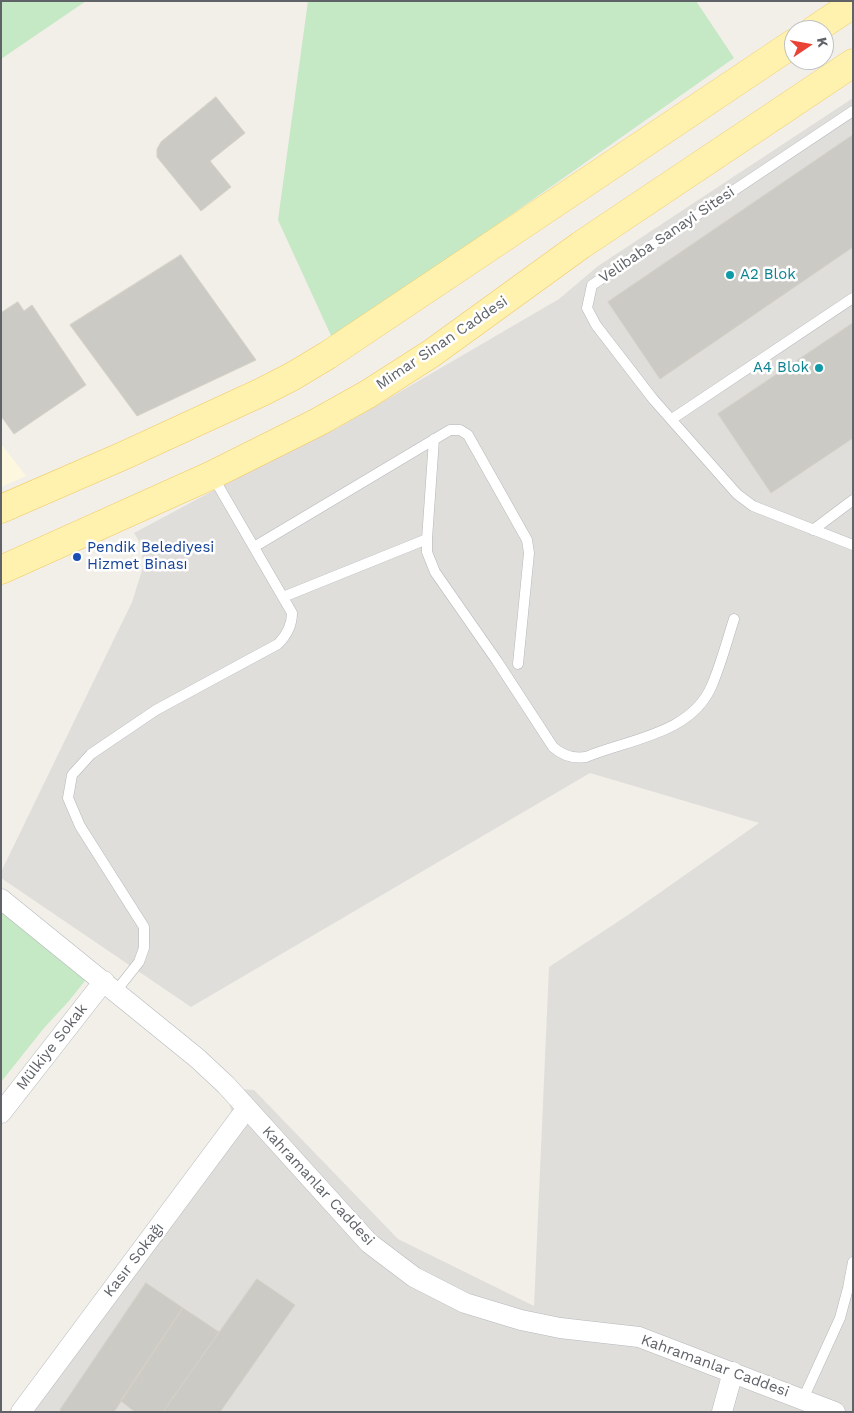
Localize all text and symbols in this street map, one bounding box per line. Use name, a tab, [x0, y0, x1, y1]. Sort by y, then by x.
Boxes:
north arrow	[784, 20, 834, 70]
text: K	[814, 36, 832, 48]
street label: Velibaba Sanayi Sitesi	[596, 183, 738, 287]
place label: A2 Blok	[740, 266, 796, 284]
marker: A2 Blok	[724, 269, 736, 281]
street label: Mimar Sinan Caddesi	[373, 292, 511, 394]
place label: A4 Blok	[753, 359, 809, 377]
marker: A4 Blok	[813, 362, 825, 374]
place label: Pendik Belediyesi Hizmet Binası	[87, 539, 214, 574]
marker: Pendik Belediyesi Hizmet Binası	[71, 551, 83, 563]
street label: Mülkiye Sokak	[13, 1000, 91, 1094]
street label: Kahramanlar Caddesi	[258, 1123, 378, 1249]
street label: Kasır Sokağı	[100, 1219, 168, 1301]
street label: Kahramanlar Caddesi	[638, 1331, 792, 1401]

